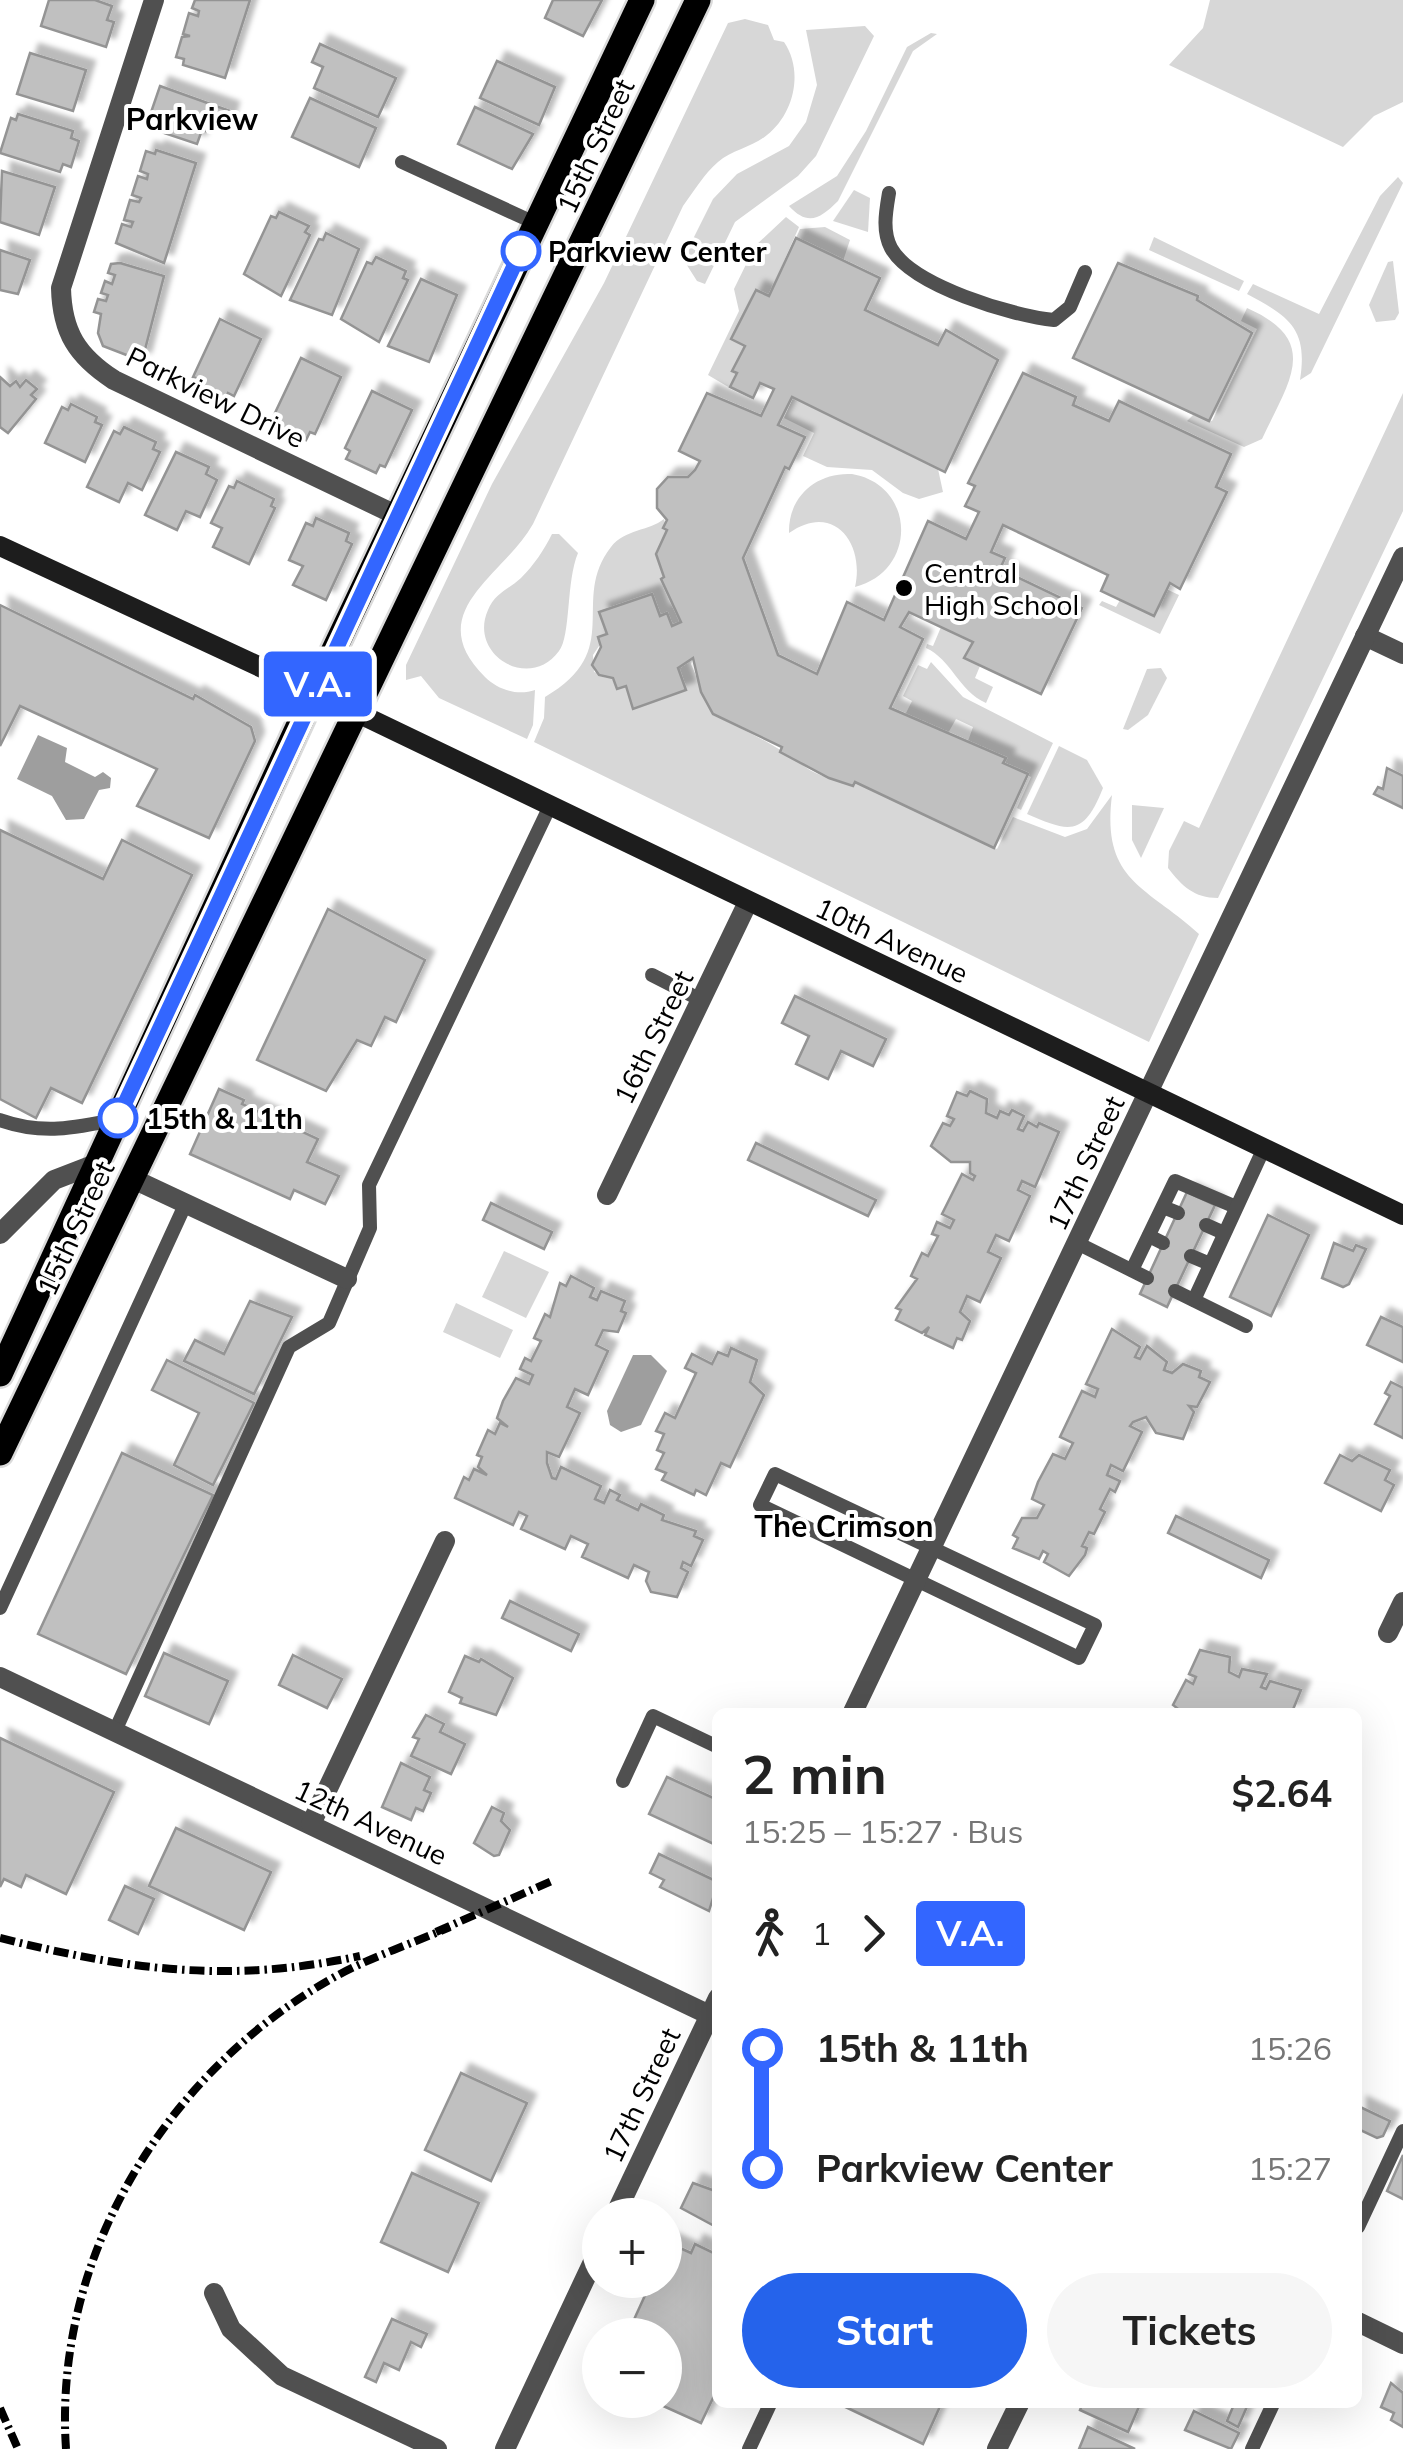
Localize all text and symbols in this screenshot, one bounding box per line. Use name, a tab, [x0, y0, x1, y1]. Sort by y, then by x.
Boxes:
street label: 15th Street	[549, 73, 641, 219]
district label: Parkview	[126, 100, 259, 138]
marker: Parkview Center	[502, 232, 540, 270]
place label: Parkview Center	[548, 234, 767, 269]
street label: Parkview Drive	[121, 339, 311, 455]
place label: Central High School	[924, 555, 1079, 622]
marker: Central High School	[893, 577, 915, 599]
line badge: V.A.	[248, 652, 388, 716]
text: V.A.	[284, 662, 352, 706]
street label: 10th Avenue	[810, 889, 974, 991]
street label: 16th Street	[606, 964, 700, 1110]
street label: 17th Street	[1039, 1090, 1131, 1236]
marker: 15th & 11th	[99, 1099, 137, 1137]
place label: 15th & 11th	[146, 1101, 303, 1136]
street label: 15th Street	[29, 1155, 121, 1301]
district label: The Crimson	[754, 1507, 934, 1545]
text: 2 min	[742, 1739, 887, 1808]
text: $2.64	[1231, 1769, 1332, 1817]
street label: 12th Avenue	[289, 1771, 453, 1873]
text: 15:25 – 15:27 · Bus	[742, 1811, 1023, 1851]
icon: walk	[742, 1906, 797, 1961]
icon: forward	[846, 1906, 901, 1961]
text: V.A.	[936, 1911, 1005, 1955]
text: 1	[812, 1913, 831, 1953]
street label: 17th Street	[595, 2022, 687, 2168]
text: 15th & 11th	[816, 2024, 1029, 2072]
text: 15:26	[1248, 2028, 1332, 2068]
text: Parkview Center	[816, 2144, 1113, 2192]
text: 15:27	[1248, 2148, 1332, 2188]
map controls	[582, 2198, 682, 2418]
button: +	[582, 2198, 682, 2298]
button: Start	[742, 2273, 1027, 2388]
button: Tickets	[1047, 2273, 1332, 2388]
button: −	[582, 2318, 682, 2418]

